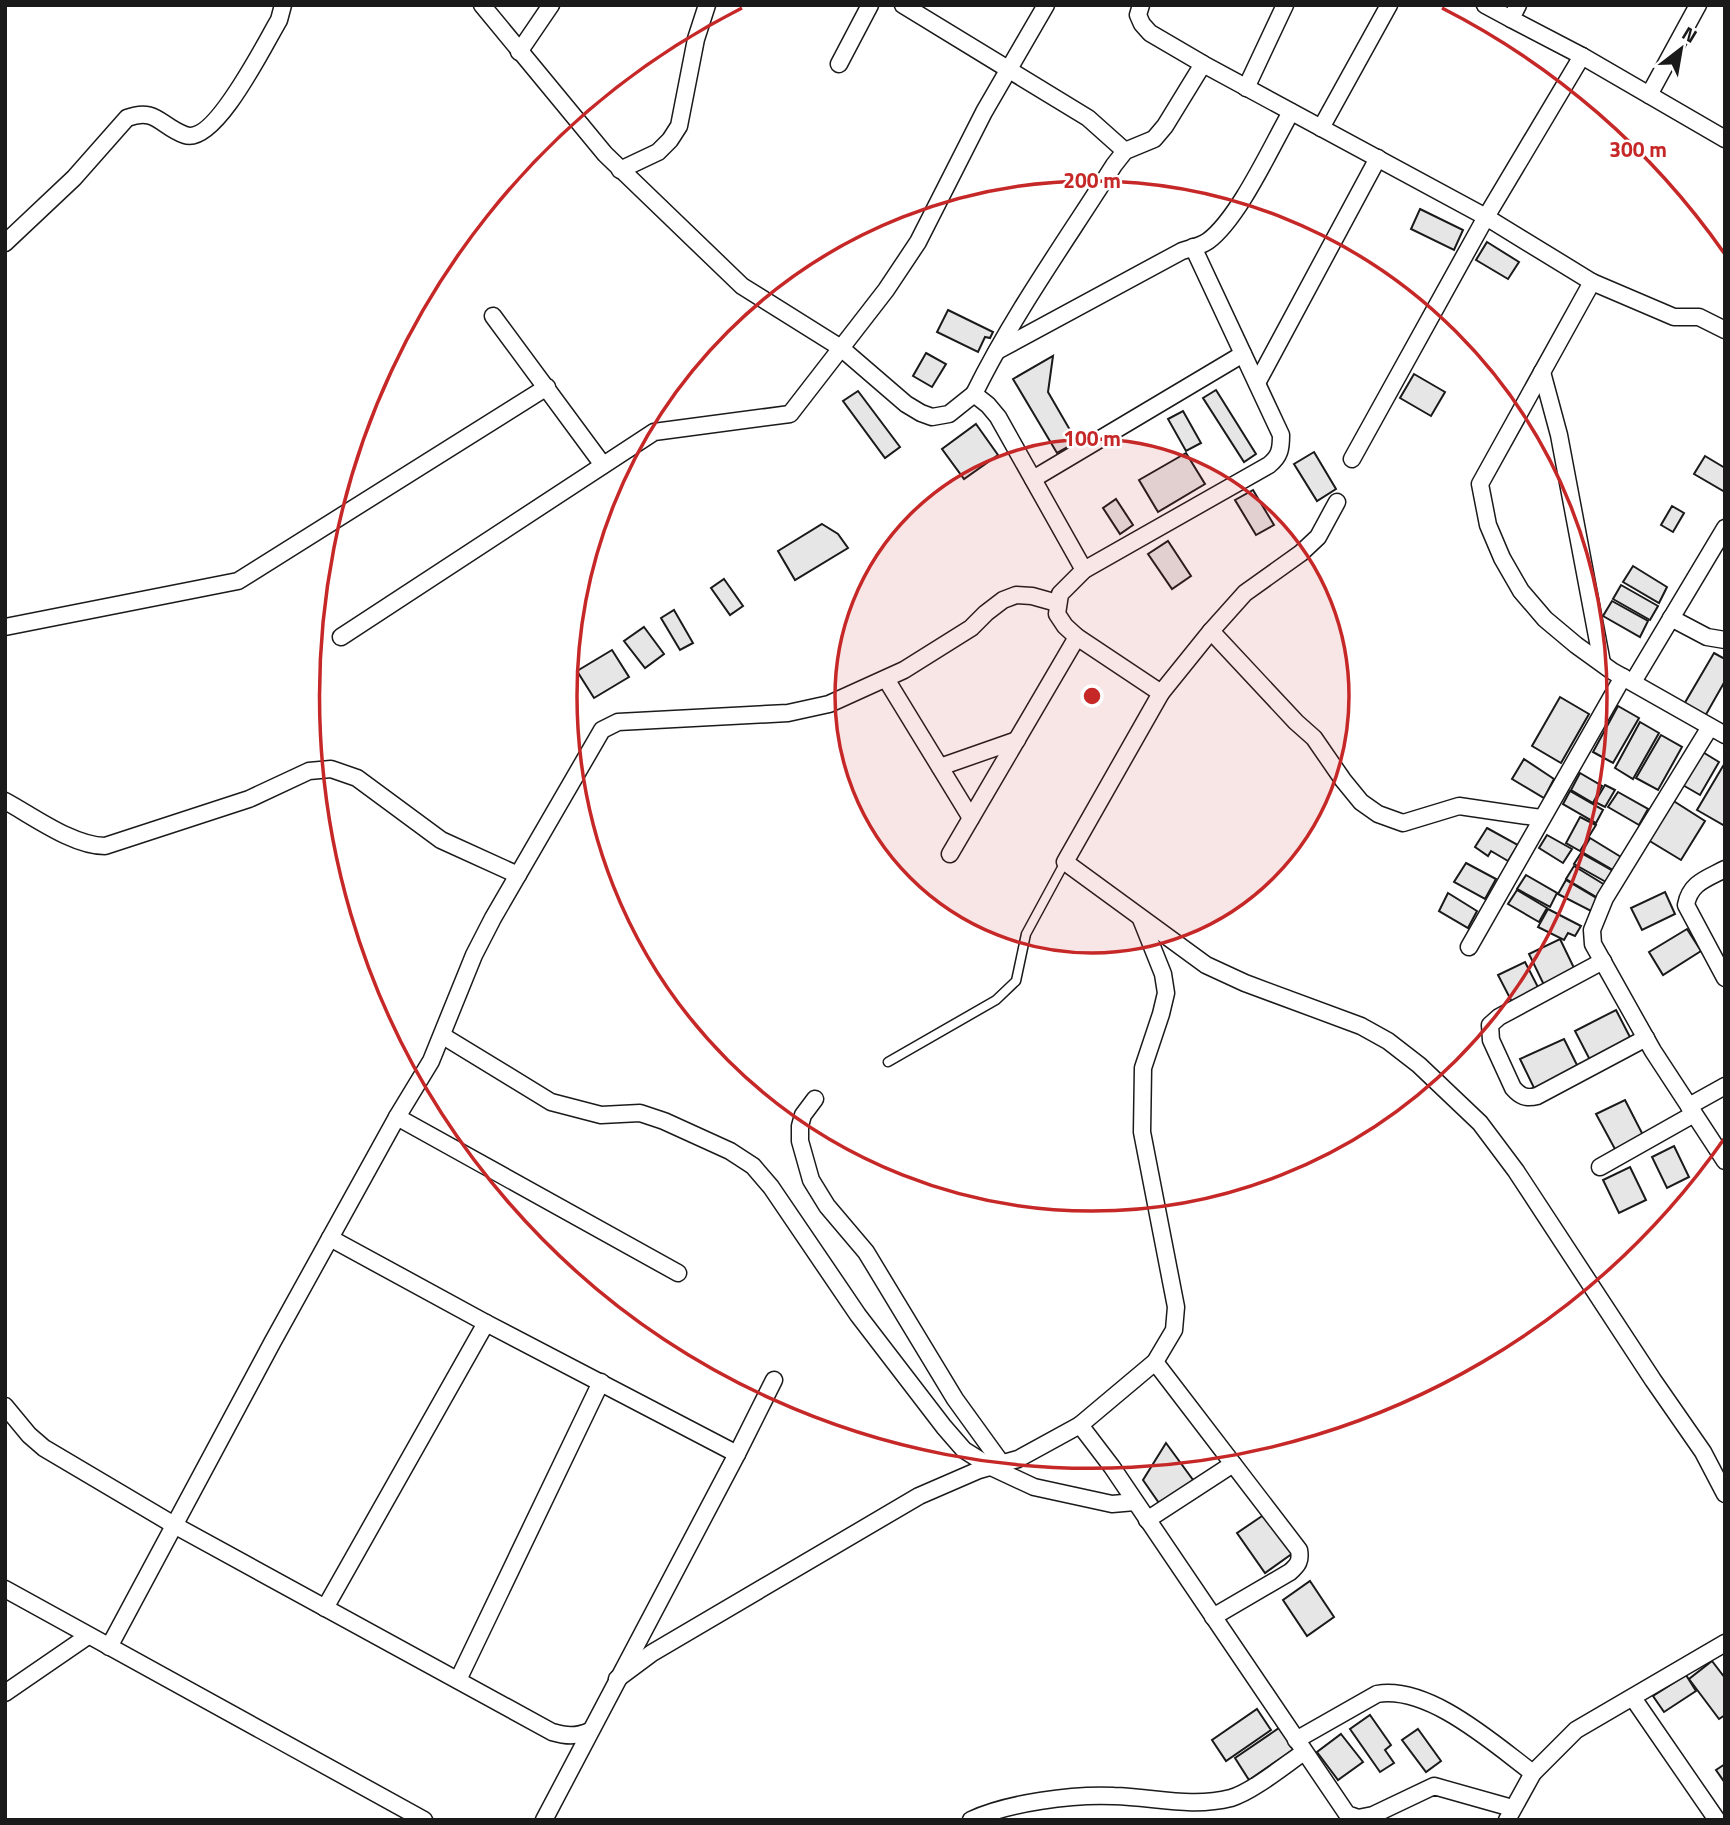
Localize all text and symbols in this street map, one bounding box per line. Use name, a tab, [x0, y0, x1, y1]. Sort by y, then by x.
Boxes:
north arrow	[1646, 14, 1716, 84]
text: N	[1677, 18, 1703, 50]
text: 300 m	[1609, 133, 1667, 165]
text: 200 m	[1063, 164, 1121, 196]
text: 100 m	[1063, 422, 1121, 454]
centre of rings	[1080, 684, 1104, 708]

